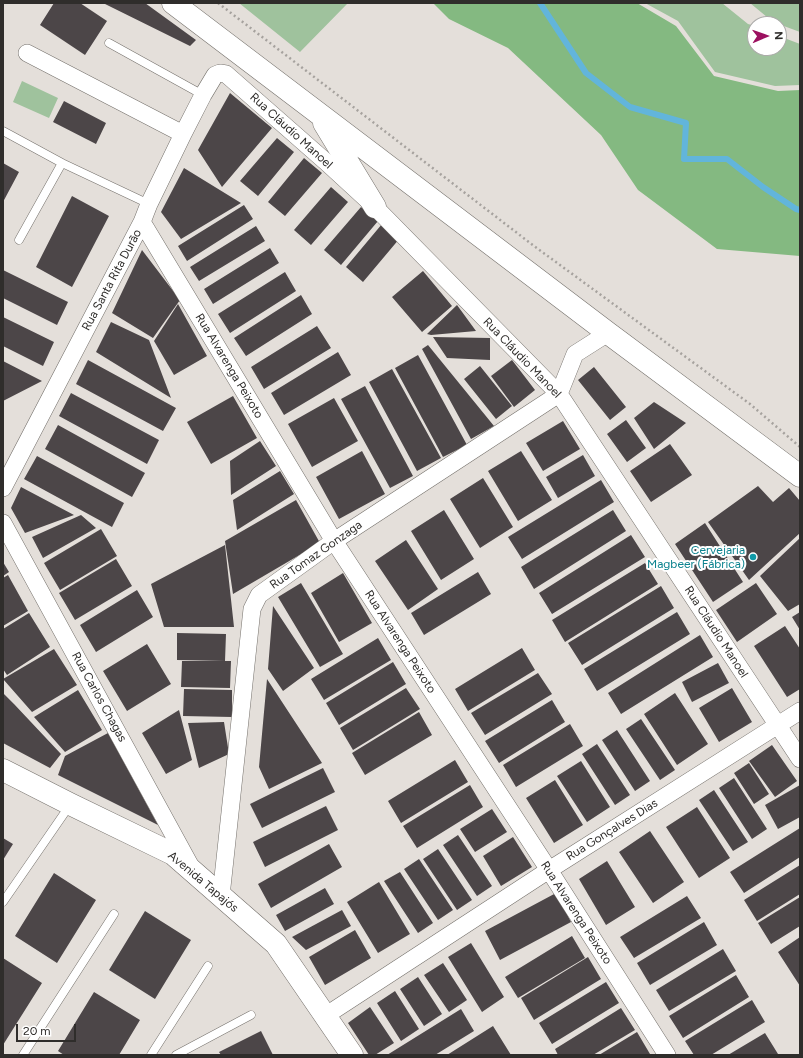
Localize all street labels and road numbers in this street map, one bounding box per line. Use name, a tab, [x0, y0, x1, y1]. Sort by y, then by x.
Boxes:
street label: Rua Cláudio Manoel	[247, 90, 335, 172]
street label: Rua Santa Rita Durão	[79, 227, 145, 333]
street label: Rua Alvarenga Peixoto	[192, 311, 266, 421]
street label: Rua Cláudio Manoel	[480, 315, 564, 401]
street label: Rua Tomaz Gonzaga	[267, 518, 365, 592]
street label: Rua Cláudio Manoel	[681, 584, 751, 680]
street label: Rua Alvarenga Peixoto	[361, 588, 439, 696]
street label: Rua Carlos Chagas	[68, 650, 130, 744]
street label: Rua Gonçalves Dias	[564, 796, 660, 864]
street label: Avenida Tapajós	[165, 848, 241, 916]
street label: Rua Alvarenga Peixoto	[537, 859, 615, 967]

